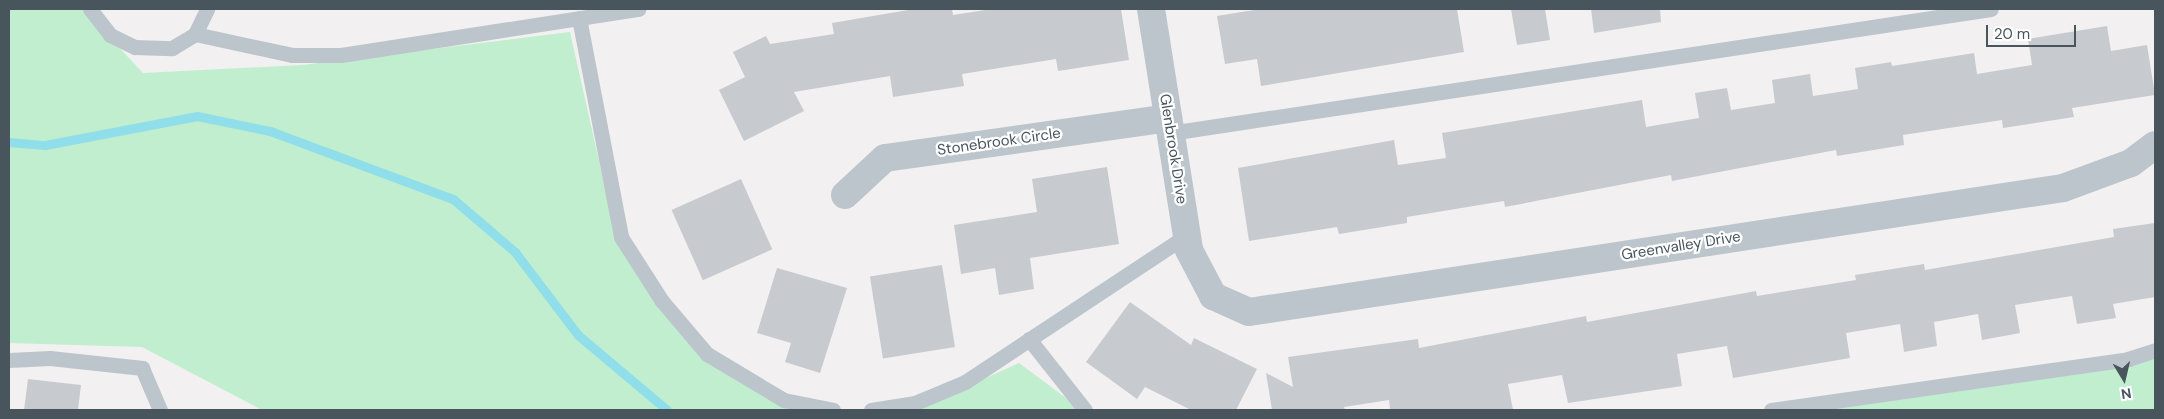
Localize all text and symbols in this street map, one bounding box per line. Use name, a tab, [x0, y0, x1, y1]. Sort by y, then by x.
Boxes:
scale bar	[1989, 15, 2079, 47]
text: 20 m	[1994, 24, 2030, 44]
street label: Glenbrook Drive	[1155, 93, 1191, 205]
street label: Stonebrook Circle	[936, 124, 1062, 160]
street label: Greenvalley Drive	[1620, 228, 1742, 264]
north arrow	[2099, 354, 2149, 404]
text: N	[2120, 384, 2133, 404]

